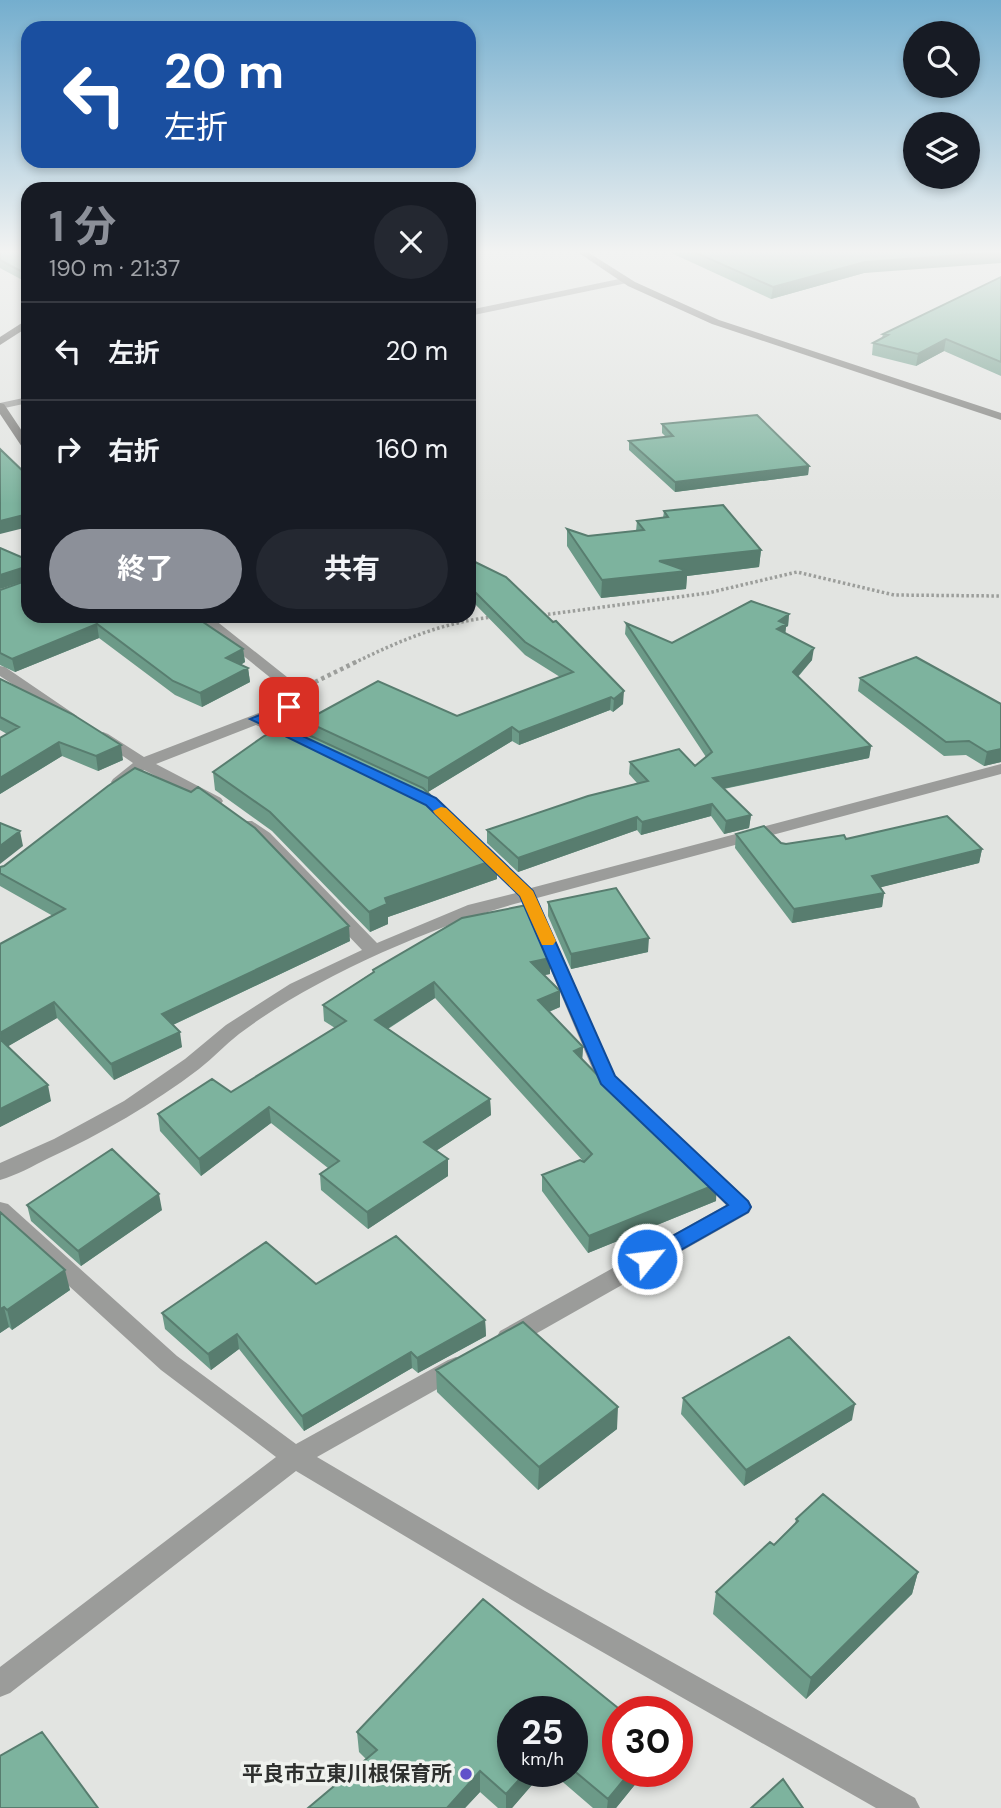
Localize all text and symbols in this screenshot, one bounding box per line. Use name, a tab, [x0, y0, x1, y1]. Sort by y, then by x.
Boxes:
map controls	[903, 21, 980, 189]
button: search	[903, 21, 980, 98]
text: 20 m	[164, 39, 284, 103]
icon: left	[49, 49, 140, 140]
text: 左折	[164, 106, 228, 148]
button: layers	[903, 112, 980, 189]
text: 1 分	[49, 199, 116, 254]
button: close	[374, 205, 448, 279]
text: 190 m · 21:37	[49, 253, 180, 283]
icon: left	[49, 332, 87, 370]
text: 20 m	[385, 334, 448, 368]
text: 左折	[108, 336, 160, 370]
icon: right	[49, 430, 87, 468]
text: 160 m	[376, 432, 448, 466]
text: 右折	[108, 434, 160, 468]
button: 終了	[49, 529, 242, 609]
button: 共有	[256, 529, 448, 609]
pin	[259, 677, 319, 737]
icon: arrive	[270, 688, 308, 726]
position arrow	[610, 1222, 684, 1296]
speed limit sign: 30	[602, 1696, 693, 1787]
text: 25	[522, 1709, 563, 1755]
text: km/h	[521, 1747, 564, 1771]
place label: 平良市立東川根保育所	[242, 1760, 452, 1788]
marker: 平良市立東川根保育所	[458, 1766, 474, 1782]

